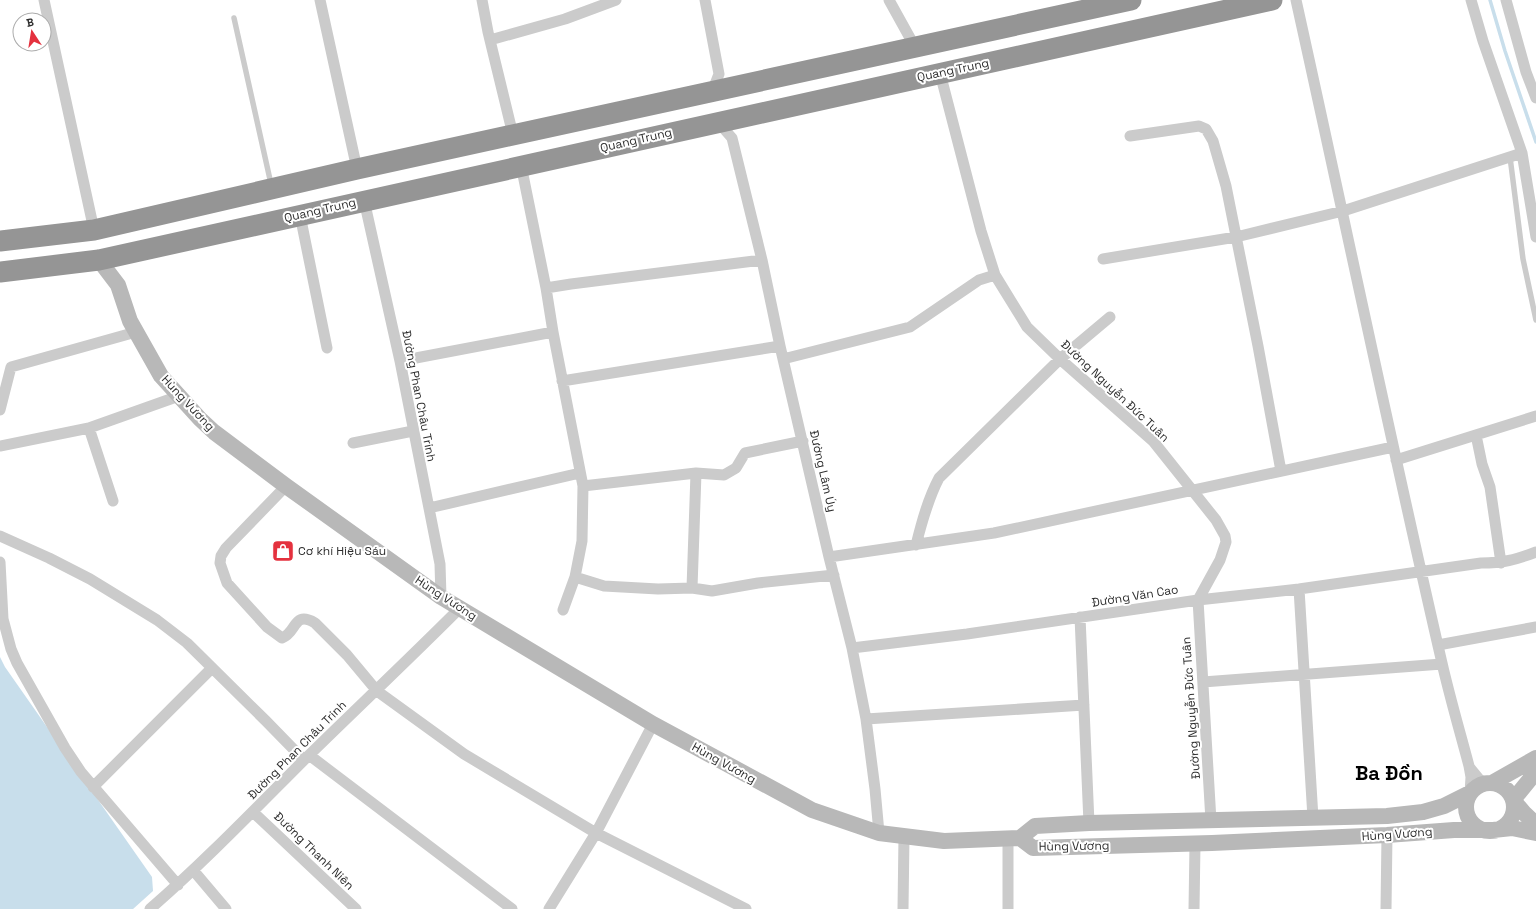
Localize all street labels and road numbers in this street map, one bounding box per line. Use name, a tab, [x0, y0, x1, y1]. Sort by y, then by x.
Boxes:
street label: Quang Trung	[916, 55, 990, 85]
street label: Quang Trung	[599, 124, 673, 156]
street label: Quang Trung	[283, 194, 357, 226]
street label: Đường Phan Châu Trinh	[398, 329, 440, 463]
street label: Đường Nguyễn Đức Tuân	[1057, 337, 1173, 445]
street label: Hùng Vương	[158, 372, 218, 434]
street label: Đường Lâm Úy	[806, 429, 840, 513]
street label: Hùng Vương	[412, 572, 480, 624]
street label: Đường Văn Cao	[1091, 581, 1179, 611]
street label: Đường Nguyễn Đức Tuân	[1178, 636, 1204, 780]
street label: Đường Phan Châu Trinh	[244, 697, 350, 803]
street label: Hùng Vương	[689, 739, 759, 787]
street label: Đường Thanh Niên	[271, 809, 357, 893]
street label: Hùng Vương	[1361, 824, 1433, 844]
street label: Hùng Vương	[1038, 837, 1110, 855]

